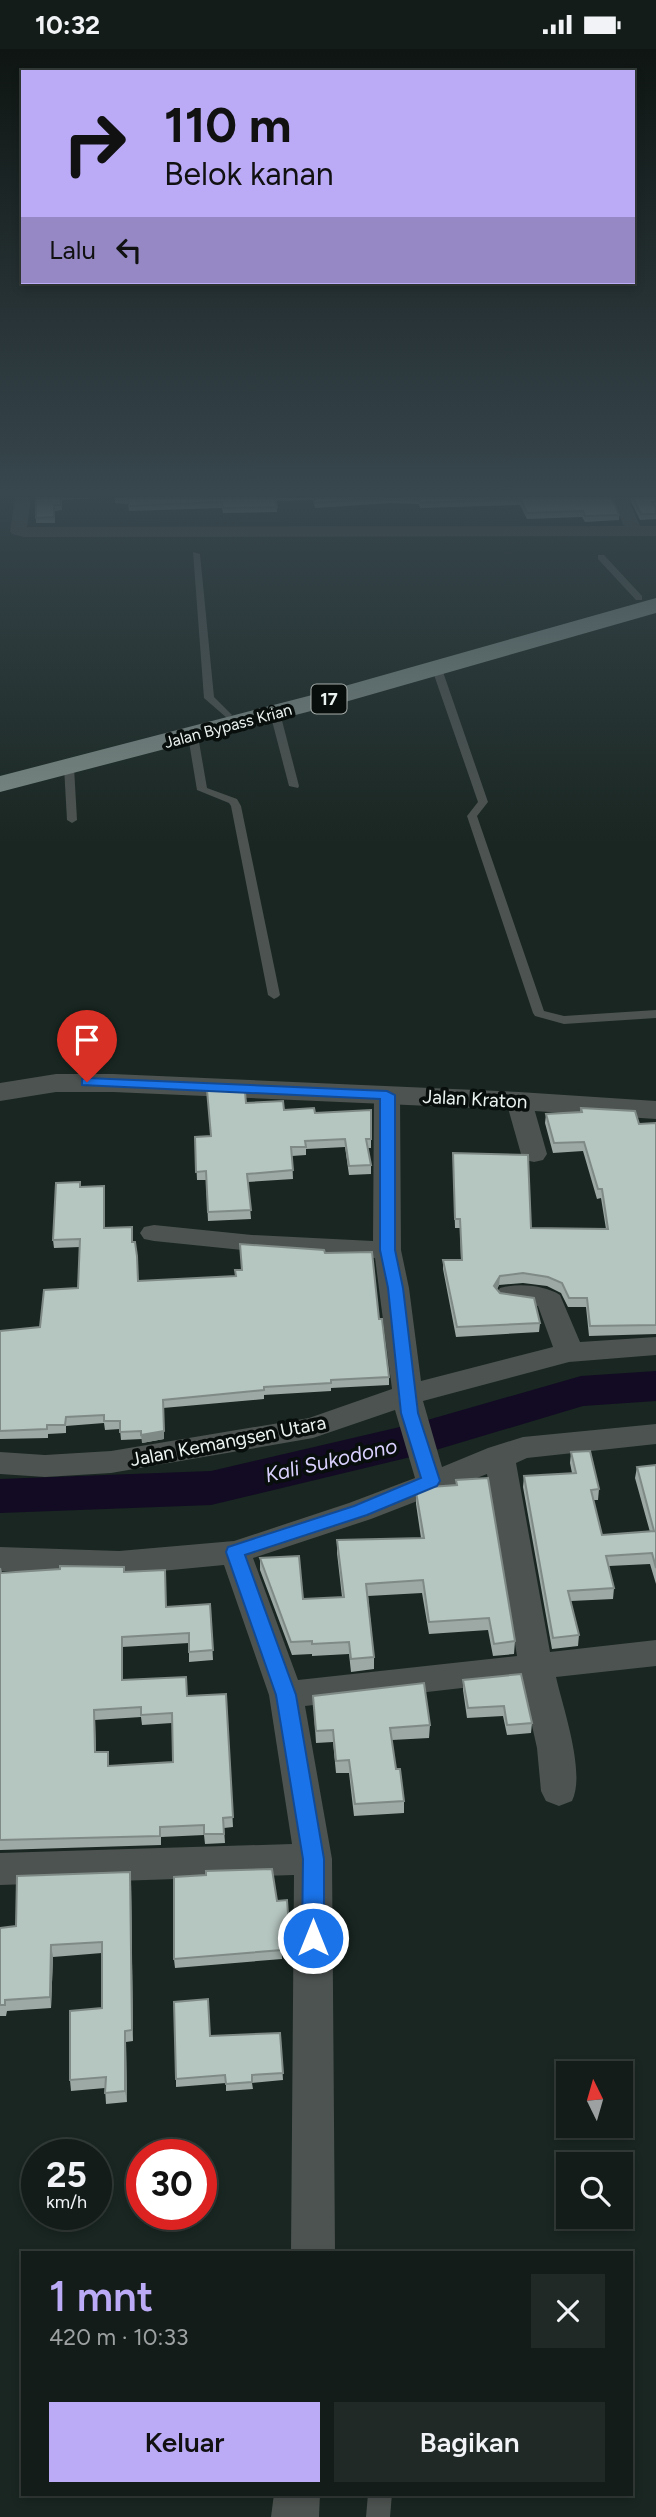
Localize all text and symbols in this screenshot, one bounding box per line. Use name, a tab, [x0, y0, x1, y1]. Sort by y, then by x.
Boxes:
text: 10:32	[35, 9, 100, 41]
text: 110 m	[164, 95, 292, 154]
icon: right	[49, 98, 140, 189]
text: Belok kanan	[164, 155, 334, 193]
icon: left	[110, 231, 148, 269]
text: Lalu	[49, 234, 96, 266]
road number: 17	[312, 685, 346, 713]
street label: Jalan Bypass Krian	[162, 700, 294, 752]
pin	[57, 1010, 117, 1082]
icon: arrive	[68, 1021, 106, 1059]
street label: Jalan Kraton	[422, 1085, 528, 1113]
street label: Jalan Kemangsen Utara	[128, 1411, 328, 1471]
water label: Kali Sukodono	[262, 1433, 400, 1487]
position arrow	[276, 1901, 350, 1975]
north arrow	[556, 2061, 634, 2139]
map controls	[556, 2061, 633, 2229]
speed limit sign: 30	[126, 2139, 217, 2230]
button: search	[556, 2152, 633, 2229]
text: 25	[46, 2154, 87, 2196]
text: km/h	[46, 2191, 87, 2213]
text: 1 mnt	[49, 2271, 153, 2322]
button: close	[531, 2274, 605, 2348]
text: 420 m · 10:33	[49, 2323, 188, 2351]
button: Keluar	[49, 2402, 320, 2482]
button: Bagikan	[334, 2402, 605, 2482]

